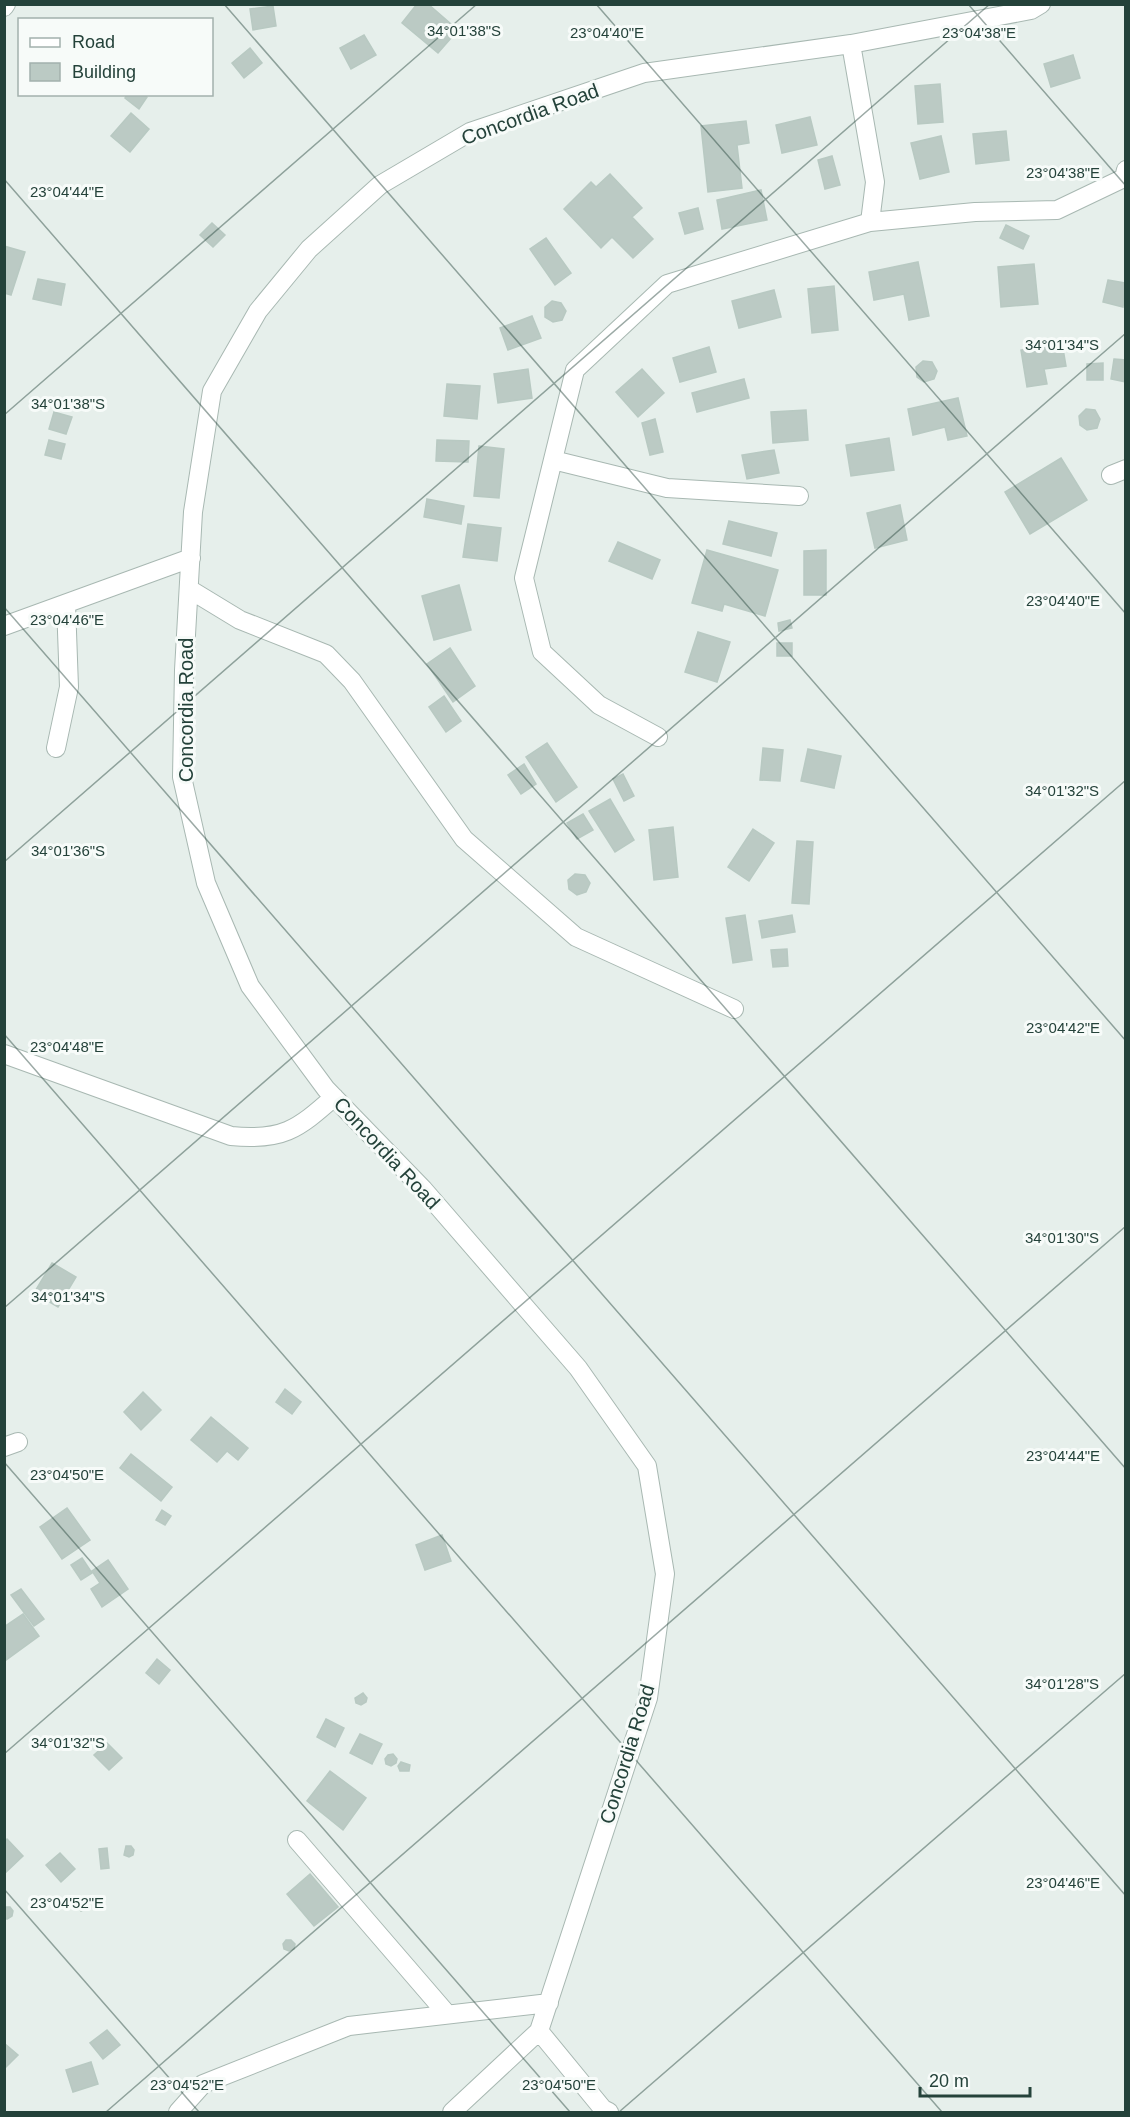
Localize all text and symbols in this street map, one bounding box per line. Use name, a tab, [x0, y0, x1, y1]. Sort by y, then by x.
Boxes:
legend	[18, 18, 213, 96]
text: 34°01'38"S	[427, 22, 501, 39]
text: 23°04'40"E	[570, 24, 644, 41]
text: 23°04'38"E	[942, 24, 1016, 41]
text: Road	[72, 32, 115, 52]
text: Building	[72, 62, 136, 82]
street label: Concordia Road	[458, 79, 602, 149]
text: 23°04'38"E	[1026, 164, 1100, 181]
text: 23°04'44"E	[30, 183, 104, 200]
text: 34°01'34"S	[1025, 336, 1099, 353]
text: 34°01'38"S	[31, 395, 105, 412]
text: 23°04'40"E	[1026, 592, 1100, 609]
text: 23°04'46"E	[30, 611, 104, 628]
street label: Concordia Road	[175, 638, 197, 782]
text: 34°01'32"S	[1025, 782, 1099, 799]
text: 34°01'36"S	[31, 842, 105, 859]
text: 23°04'42"E	[1026, 1019, 1100, 1036]
text: 23°04'48"E	[30, 1038, 104, 1055]
street label: Concordia Road	[330, 1093, 444, 1213]
text: 34°01'30"S	[1025, 1229, 1099, 1246]
text: 34°01'34"S	[31, 1288, 105, 1305]
text: 23°04'44"E	[1026, 1447, 1100, 1464]
text: 23°04'50"E	[30, 1466, 104, 1483]
text: 34°01'28"S	[1025, 1675, 1099, 1692]
street label: Concordia Road	[595, 1682, 659, 1826]
text: 34°01'32"S	[31, 1734, 105, 1751]
text: 23°04'46"E	[1026, 1874, 1100, 1891]
text: 23°04'52"E	[30, 1894, 104, 1911]
scale bar	[920, 2060, 1030, 2098]
text: 20 m	[929, 2071, 969, 2091]
text: 23°04'52"E	[150, 2076, 224, 2093]
text: 23°04'50"E	[522, 2076, 596, 2093]

